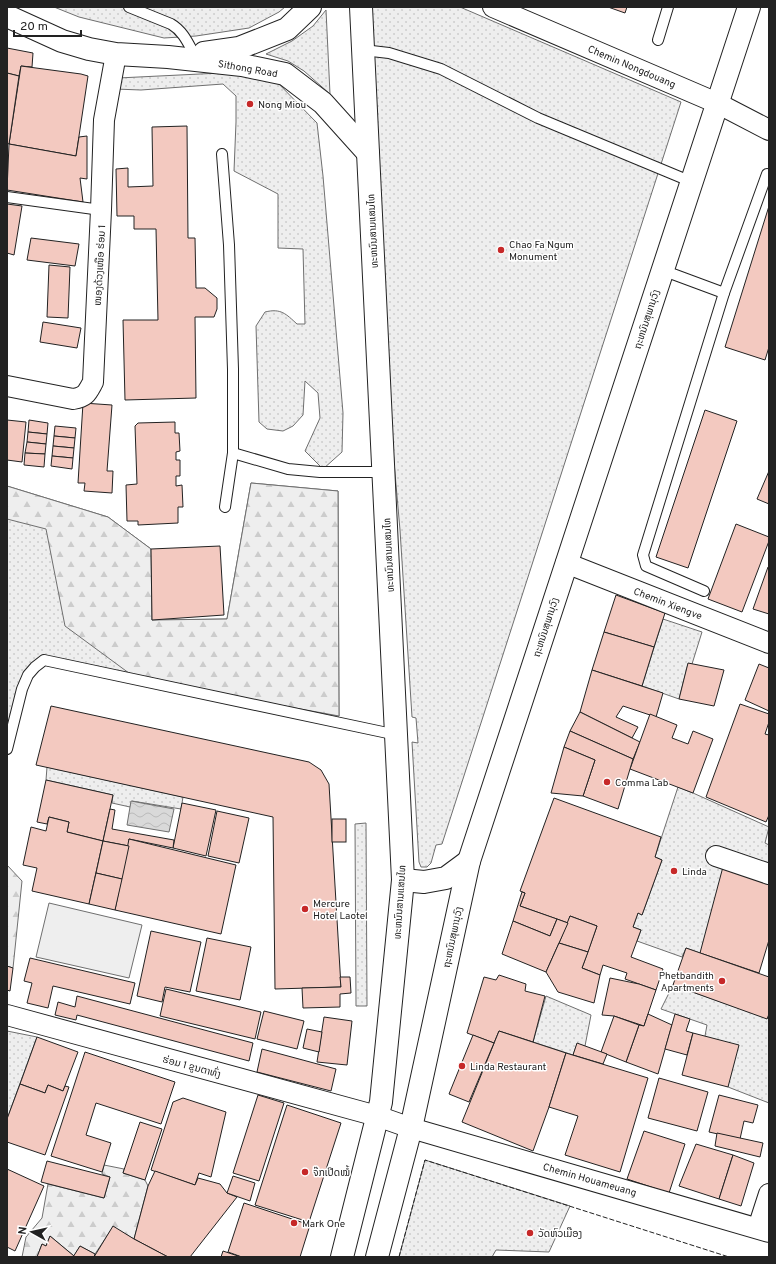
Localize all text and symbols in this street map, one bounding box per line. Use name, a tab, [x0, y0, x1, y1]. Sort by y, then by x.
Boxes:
scale bar	[14, 12, 81, 38]
text: 20 m	[20, 19, 48, 35]
street label: Chemin Nongdouang	[585, 43, 677, 92]
street label: Sithong Road	[217, 58, 279, 81]
marker: Nong Miou	[245, 99, 255, 109]
place label: Nong Miou	[258, 99, 306, 112]
street label: ທະຫນົນສາມແສນໄທ	[365, 193, 382, 268]
street label: ໜອງດ້ວງເໜືອ ຮ່ອມ 1	[91, 224, 109, 306]
place label: Chao Fa Ngum Monument	[509, 239, 574, 264]
marker: Chao Fa Ngum Monument	[496, 245, 506, 255]
street label: ຖະຫນົນສຸພານຸວົງ	[632, 288, 663, 351]
street label: ທະຫນົນສາມແສນໄທ	[381, 517, 398, 592]
street label: Chemin Xiengve	[631, 585, 704, 623]
street label: ຖະຫນົນສຸພານຸວົງ	[531, 596, 562, 659]
marker: Comma Lab	[602, 777, 612, 787]
place label: Comma Lab	[615, 777, 669, 790]
street label: ທະຫນົນສາມແສນໄທ	[391, 865, 410, 940]
marker: Linda	[669, 866, 679, 876]
place label: Linda	[682, 866, 707, 879]
place label: Mercure Hotel Laotel	[313, 898, 368, 923]
marker: Mercure Hotel Laotel	[300, 904, 310, 914]
street label: ຖະຫນົນສຸພານຸວົງ	[441, 906, 466, 969]
place label: Phetbandith Apartments	[659, 970, 714, 995]
marker: Phetbandith Apartments	[717, 976, 727, 986]
street label: ຮ່ອມ 1 ຂູນຕາທົ່ງ	[161, 1052, 223, 1081]
marker: Linda Restaurant	[457, 1061, 467, 1071]
place label: Linda Restaurant	[470, 1061, 547, 1074]
street label: Chemin Houameuang	[541, 1161, 638, 1200]
place label: ຈ໊ກເປີດໝ້ໍ	[313, 1165, 350, 1180]
marker: ຈ໊ກເປີດໝ້ໍ	[300, 1167, 310, 1177]
north arrow	[12, 1212, 52, 1252]
marker: Mark One	[289, 1218, 299, 1228]
place label: Mark One	[302, 1218, 345, 1231]
text: N	[16, 1226, 31, 1236]
place label: ວັດຫົວເມືອງ	[538, 1227, 582, 1241]
marker: ວັດຫົວເມືອງ	[525, 1228, 535, 1238]

